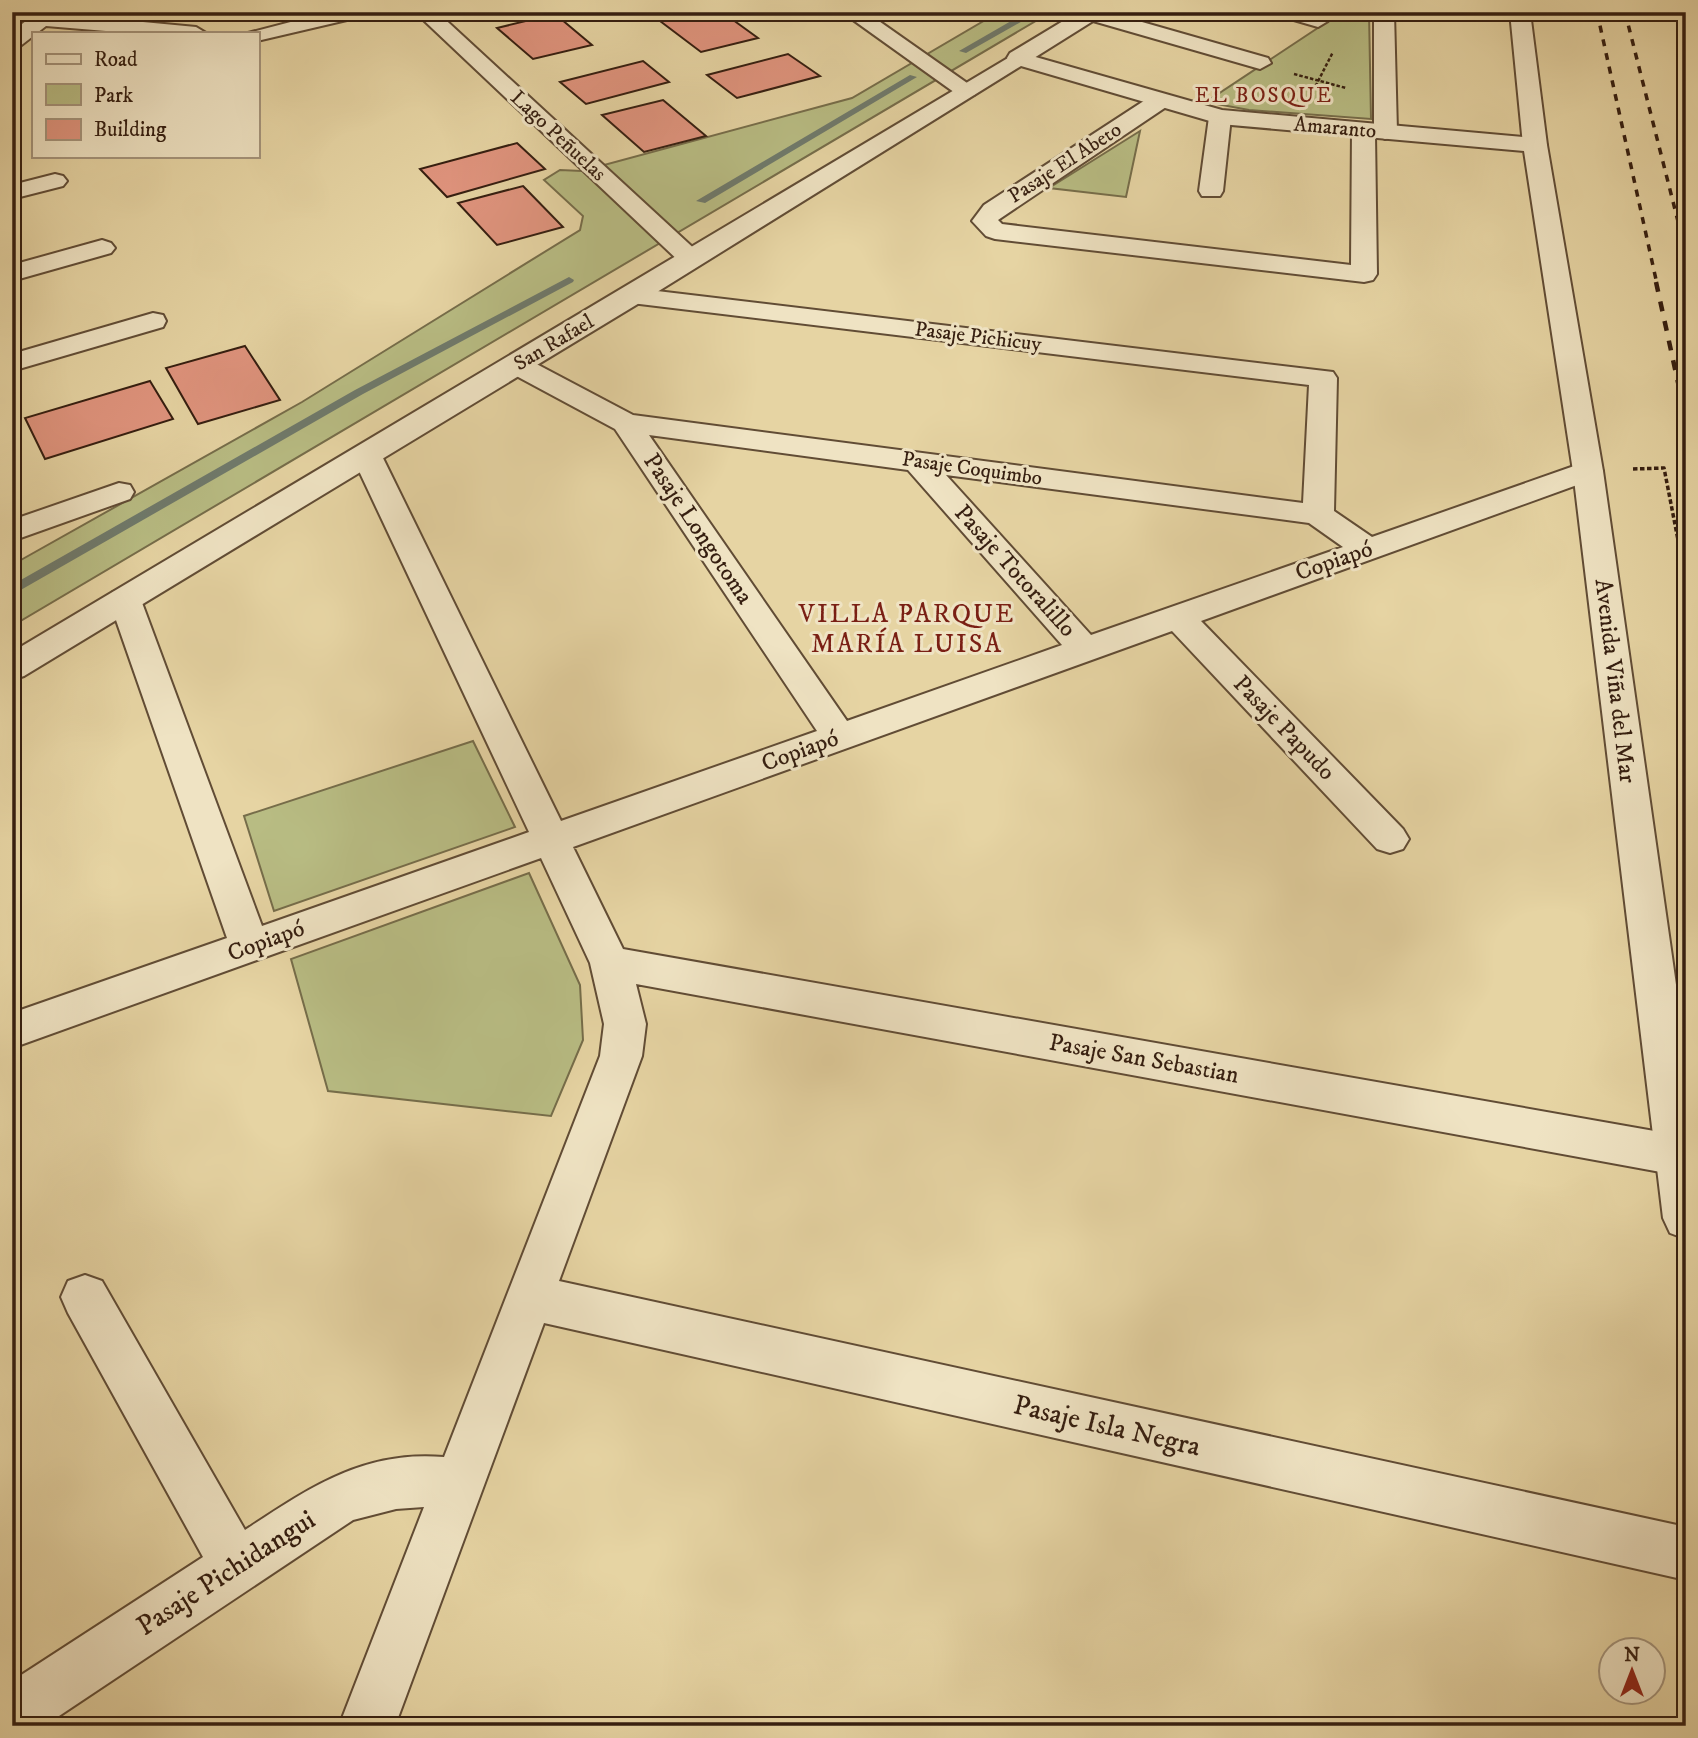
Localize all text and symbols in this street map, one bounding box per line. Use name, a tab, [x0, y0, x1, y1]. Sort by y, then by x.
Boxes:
legend	[32, 32, 259, 158]
text: Road	[94, 47, 138, 73]
text: Park	[94, 83, 134, 109]
district label: EL BOSQUE	[1195, 83, 1333, 109]
street label: Lago Peñuelas	[505, 85, 611, 187]
street label: Amaranto	[1293, 111, 1377, 145]
text: Building	[94, 117, 167, 143]
street label: Pasaje El Abeto	[1003, 117, 1127, 209]
street label: San Rafael	[509, 309, 599, 377]
street label: Pasaje Pichicuy	[913, 316, 1044, 358]
street label: Pasaje Coquimbo	[900, 446, 1044, 492]
street label: Pasaje Longotoma	[636, 448, 760, 611]
street label: Pasaje Totoralillo	[948, 498, 1082, 644]
street label: Copiapó	[1291, 534, 1377, 588]
street label: Avenida Viña del Mar	[1588, 577, 1642, 785]
district label: VILLA PARQUE MARÍA LUISA	[798, 598, 1015, 661]
street label: Pasaje Papudo	[1226, 669, 1342, 787]
street label: Copiapó	[757, 723, 843, 779]
street label: Copiapó	[223, 913, 309, 969]
street label: Pasaje San Sebastian	[1047, 1028, 1242, 1091]
street label: Pasaje Isla Negra	[1010, 1387, 1204, 1465]
street label: Pasaje Pichidangui	[130, 1502, 322, 1644]
north arrow	[1596, 1636, 1666, 1706]
text: N	[1624, 1644, 1640, 1667]

